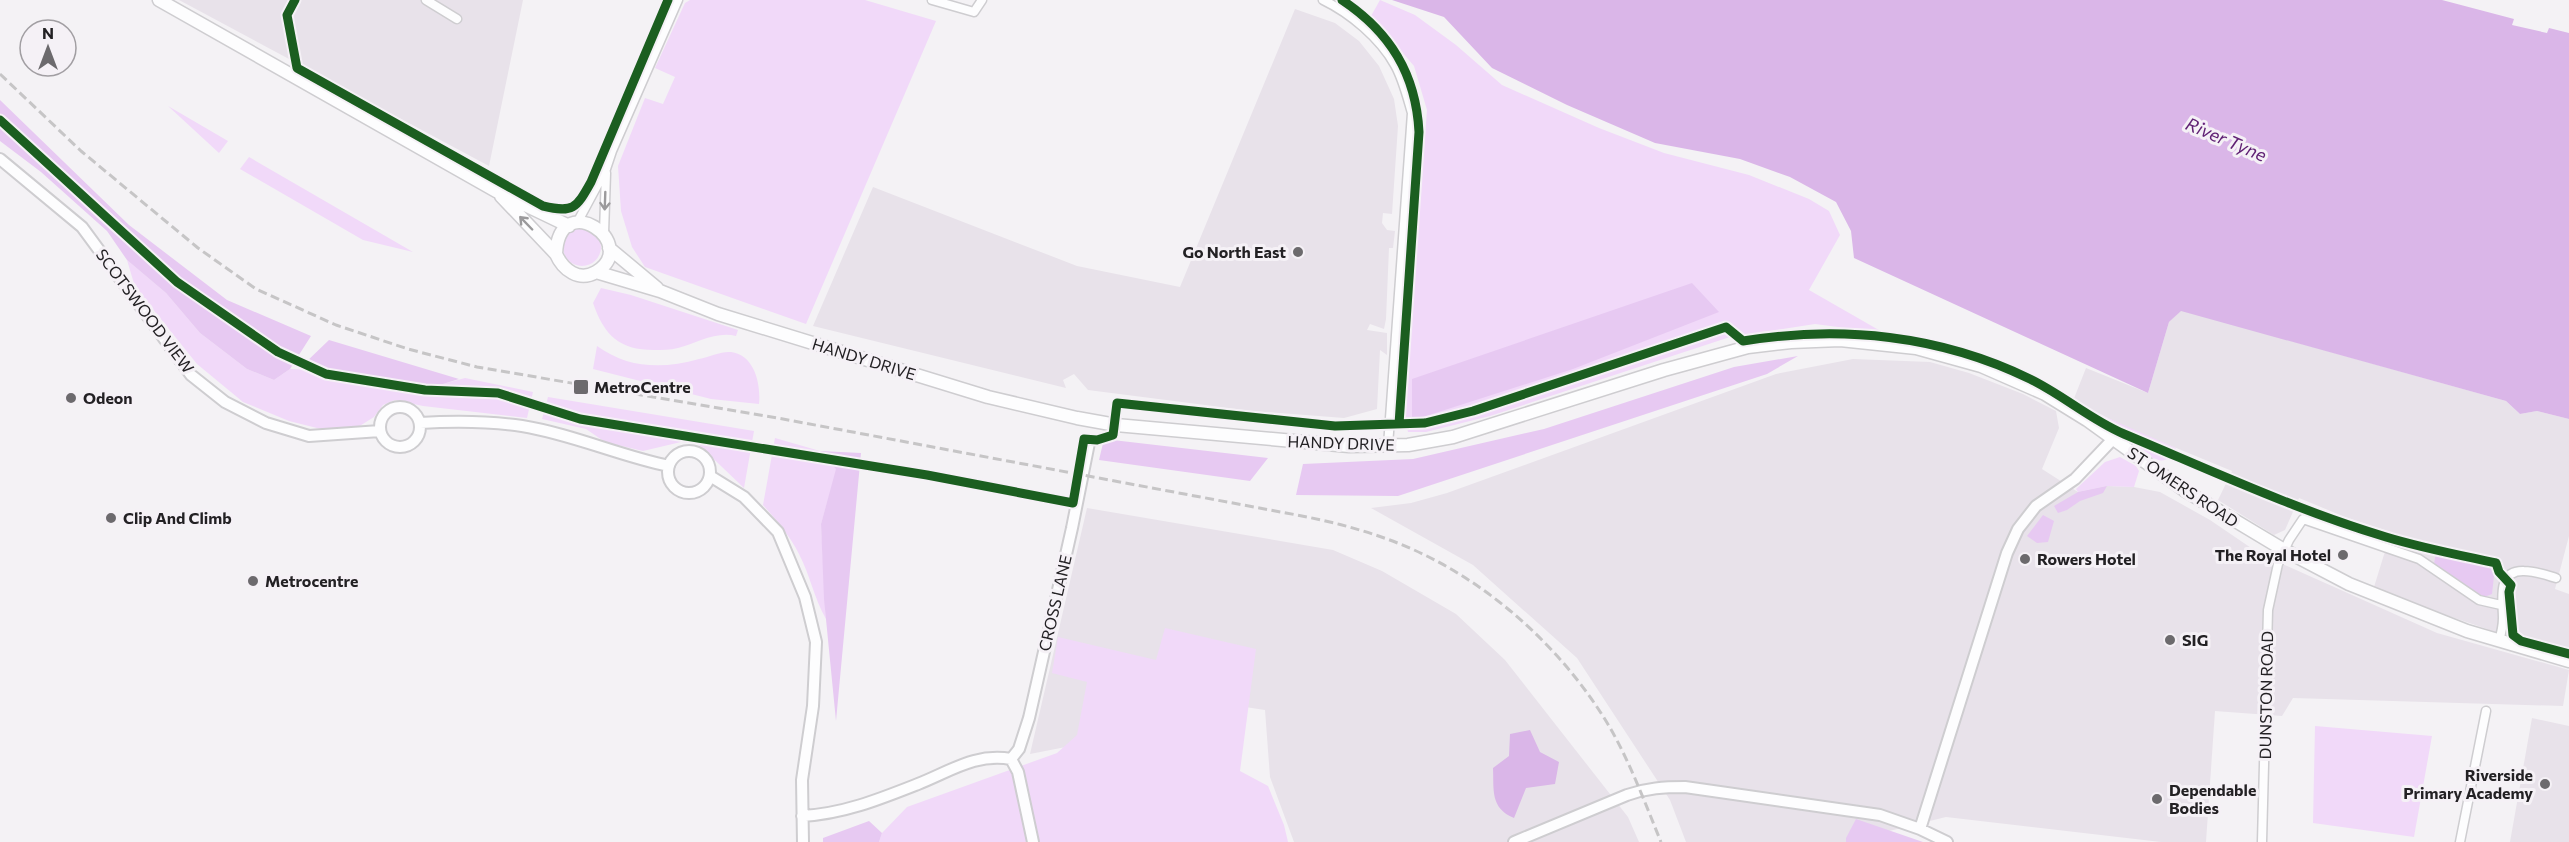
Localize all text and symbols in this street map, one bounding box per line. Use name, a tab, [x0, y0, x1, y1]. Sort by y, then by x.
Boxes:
north arrow	[18, 18, 78, 78]
text: N	[42, 23, 54, 42]
water label: River Tyne	[2183, 112, 2270, 166]
one-way arrow	[600, 190, 611, 210]
one-way arrow	[519, 215, 533, 230]
place label: Go North East	[1182, 242, 1286, 261]
street label: SCOTSWOOD VIEW	[93, 245, 198, 377]
marker: Go North East	[1291, 245, 1305, 259]
street label: HANDY DRIVE	[810, 334, 918, 383]
place label: MetroCentre	[594, 377, 691, 396]
marker: MetroCentre	[572, 378, 590, 396]
place label: Odeon	[83, 388, 133, 407]
marker: Odeon	[64, 391, 78, 405]
street label: HANDY DRIVE	[1287, 431, 1395, 454]
street label: ST OMERS ROAD	[2124, 443, 2242, 531]
place label: Clip And Climb	[123, 508, 232, 527]
marker: Clip And Climb	[104, 511, 118, 525]
place label: The Royal Hotel	[2215, 545, 2331, 564]
marker: The Royal Hotel	[2336, 548, 2350, 562]
place label: Rowers Hotel	[2037, 549, 2136, 568]
marker: Rowers Hotel	[2018, 552, 2032, 566]
street label: CROSS LANE	[1034, 553, 1075, 653]
place label: Metrocentre	[265, 571, 358, 590]
marker: Metrocentre	[246, 574, 260, 588]
place label: SIG	[2182, 630, 2208, 649]
street label: DUNSTON ROAD	[2255, 631, 2276, 759]
marker: SIG	[2163, 633, 2177, 647]
place label: Riverside Primary Academy	[2403, 765, 2533, 802]
marker: Riverside Primary Academy	[2538, 777, 2552, 791]
place label: Dependable Bodies	[2169, 780, 2256, 817]
marker: Dependable Bodies	[2150, 792, 2164, 806]

